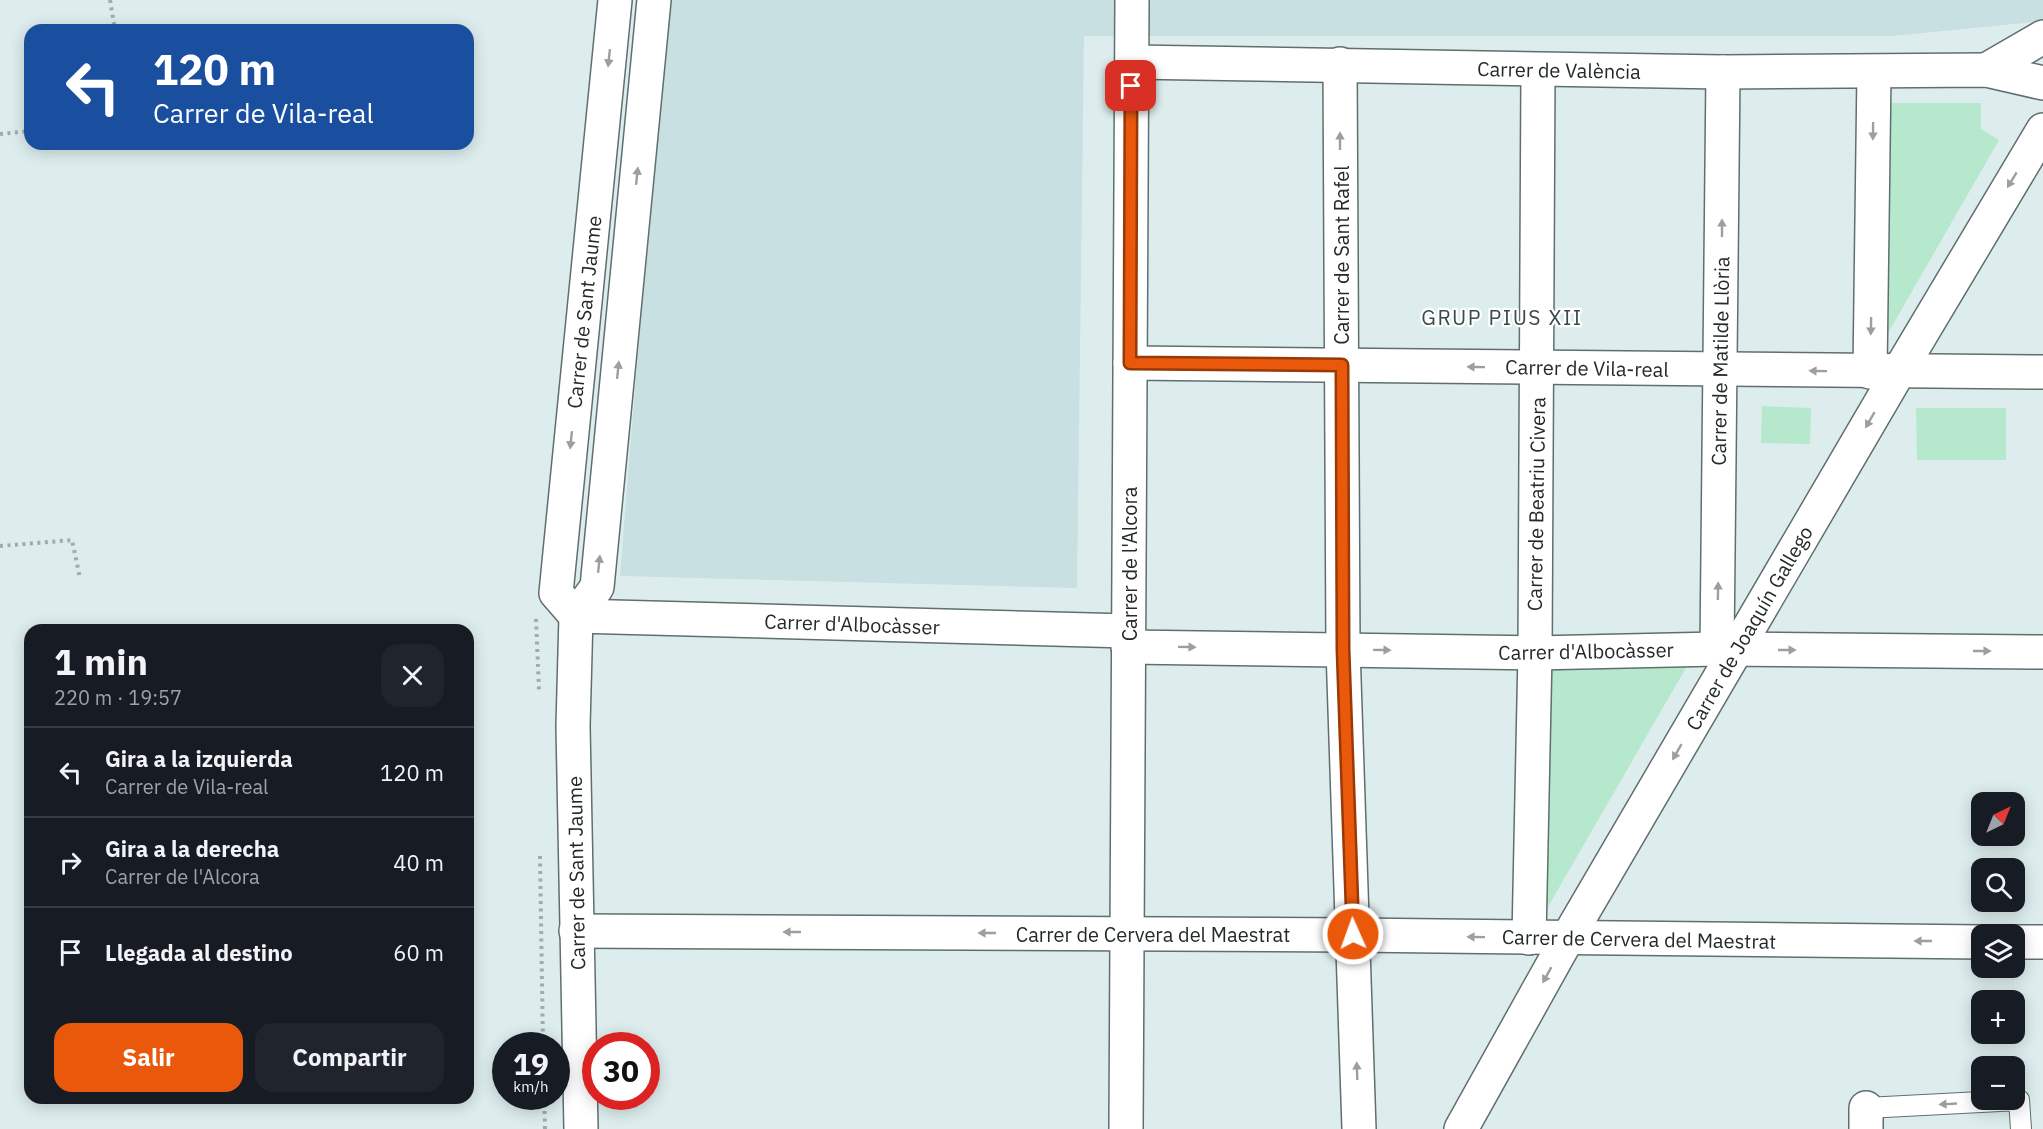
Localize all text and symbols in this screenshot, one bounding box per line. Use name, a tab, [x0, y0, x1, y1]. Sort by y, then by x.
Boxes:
text: 120 m	[153, 42, 276, 97]
icon: left	[54, 48, 132, 126]
one-way arrow	[604, 49, 614, 68]
street label: Carrer de València	[1477, 55, 1641, 85]
pin	[1105, 60, 1156, 111]
icon: arrive	[1114, 69, 1147, 102]
text: Carrer de Vila-real	[153, 95, 374, 130]
one-way arrow	[1868, 121, 1878, 140]
one-way arrow	[1335, 131, 1345, 150]
street label: Carrer de Sant Rafel	[1328, 165, 1355, 345]
one-way arrow	[632, 167, 642, 186]
one-way arrow	[2007, 172, 2017, 189]
street label: Carrer de Sant Jaume	[560, 214, 608, 410]
one-way arrow	[1717, 218, 1727, 237]
street label: Carrer de Matilde Llòria	[1705, 256, 1735, 466]
district label: GRUP PIUS XII	[1421, 303, 1583, 331]
one-way arrow	[1866, 316, 1875, 335]
street label: Carrer de Vila-real	[1505, 353, 1669, 383]
one-way arrow	[613, 361, 623, 380]
one-way arrow	[1467, 362, 1486, 372]
one-way arrow	[1809, 366, 1828, 376]
street label: Carrer de Beatriu Civera	[1521, 396, 1551, 611]
one-way arrow	[1865, 412, 1875, 429]
one-way arrow	[566, 431, 576, 450]
street label: Carrer de l'Alcora	[1116, 486, 1143, 641]
street label: Carrer de Joaquín Gallego	[1679, 521, 1819, 735]
one-way arrow	[594, 555, 604, 574]
one-way arrow	[1713, 581, 1722, 600]
street label: Carrer d'Albocàsser	[764, 607, 940, 641]
street label: Carrer d'Albocàsser	[1498, 636, 1674, 666]
text: 1 min	[54, 638, 148, 685]
one-way arrow	[1177, 642, 1196, 652]
button: close	[381, 644, 444, 707]
one-way arrow	[1372, 645, 1391, 654]
one-way arrow	[1777, 645, 1796, 655]
one-way arrow	[1972, 646, 1991, 656]
text: 220 m · 19:57	[54, 684, 182, 711]
text: Gira a la izquierda	[105, 744, 293, 773]
one-way arrow	[1671, 744, 1682, 760]
icon: left	[54, 756, 87, 789]
text: 120 m	[380, 758, 444, 787]
text: Carrer de Vila-real	[105, 773, 269, 800]
street label: Carrer de Sant Jaume	[561, 776, 591, 970]
north arrow	[1971, 792, 2025, 846]
map controls	[1971, 792, 2025, 1110]
text: Gira a la derecha	[105, 834, 279, 863]
icon: right	[54, 846, 87, 879]
text: 40 m	[393, 848, 444, 877]
button: search	[1971, 858, 2025, 912]
text: Carrer de l'Alcora	[105, 863, 260, 890]
position arrow	[1321, 902, 1385, 966]
street label: Carrer de Cervera del Maestrat	[1016, 921, 1290, 948]
street label: Carrer de Cervera del Maestrat	[1502, 923, 1776, 955]
button: layers	[1971, 924, 2025, 978]
one-way arrow	[783, 927, 802, 937]
one-way arrow	[978, 928, 997, 938]
one-way arrow	[1467, 932, 1486, 942]
icon: arrive	[54, 936, 87, 969]
one-way arrow	[1914, 936, 1933, 946]
text: Llegada al destino	[105, 938, 293, 967]
text: 60 m	[393, 938, 444, 967]
one-way arrow	[1542, 967, 1552, 984]
button: +	[1971, 990, 2025, 1044]
button: Salir	[54, 1023, 243, 1092]
button: Compartir	[255, 1023, 444, 1092]
speed limit sign: 30	[582, 1032, 660, 1110]
text: 19	[513, 1044, 549, 1083]
button: −	[1971, 1056, 2025, 1110]
one-way arrow	[1353, 1061, 1362, 1080]
text: km/h	[513, 1077, 549, 1096]
one-way arrow	[1939, 1099, 1958, 1108]

